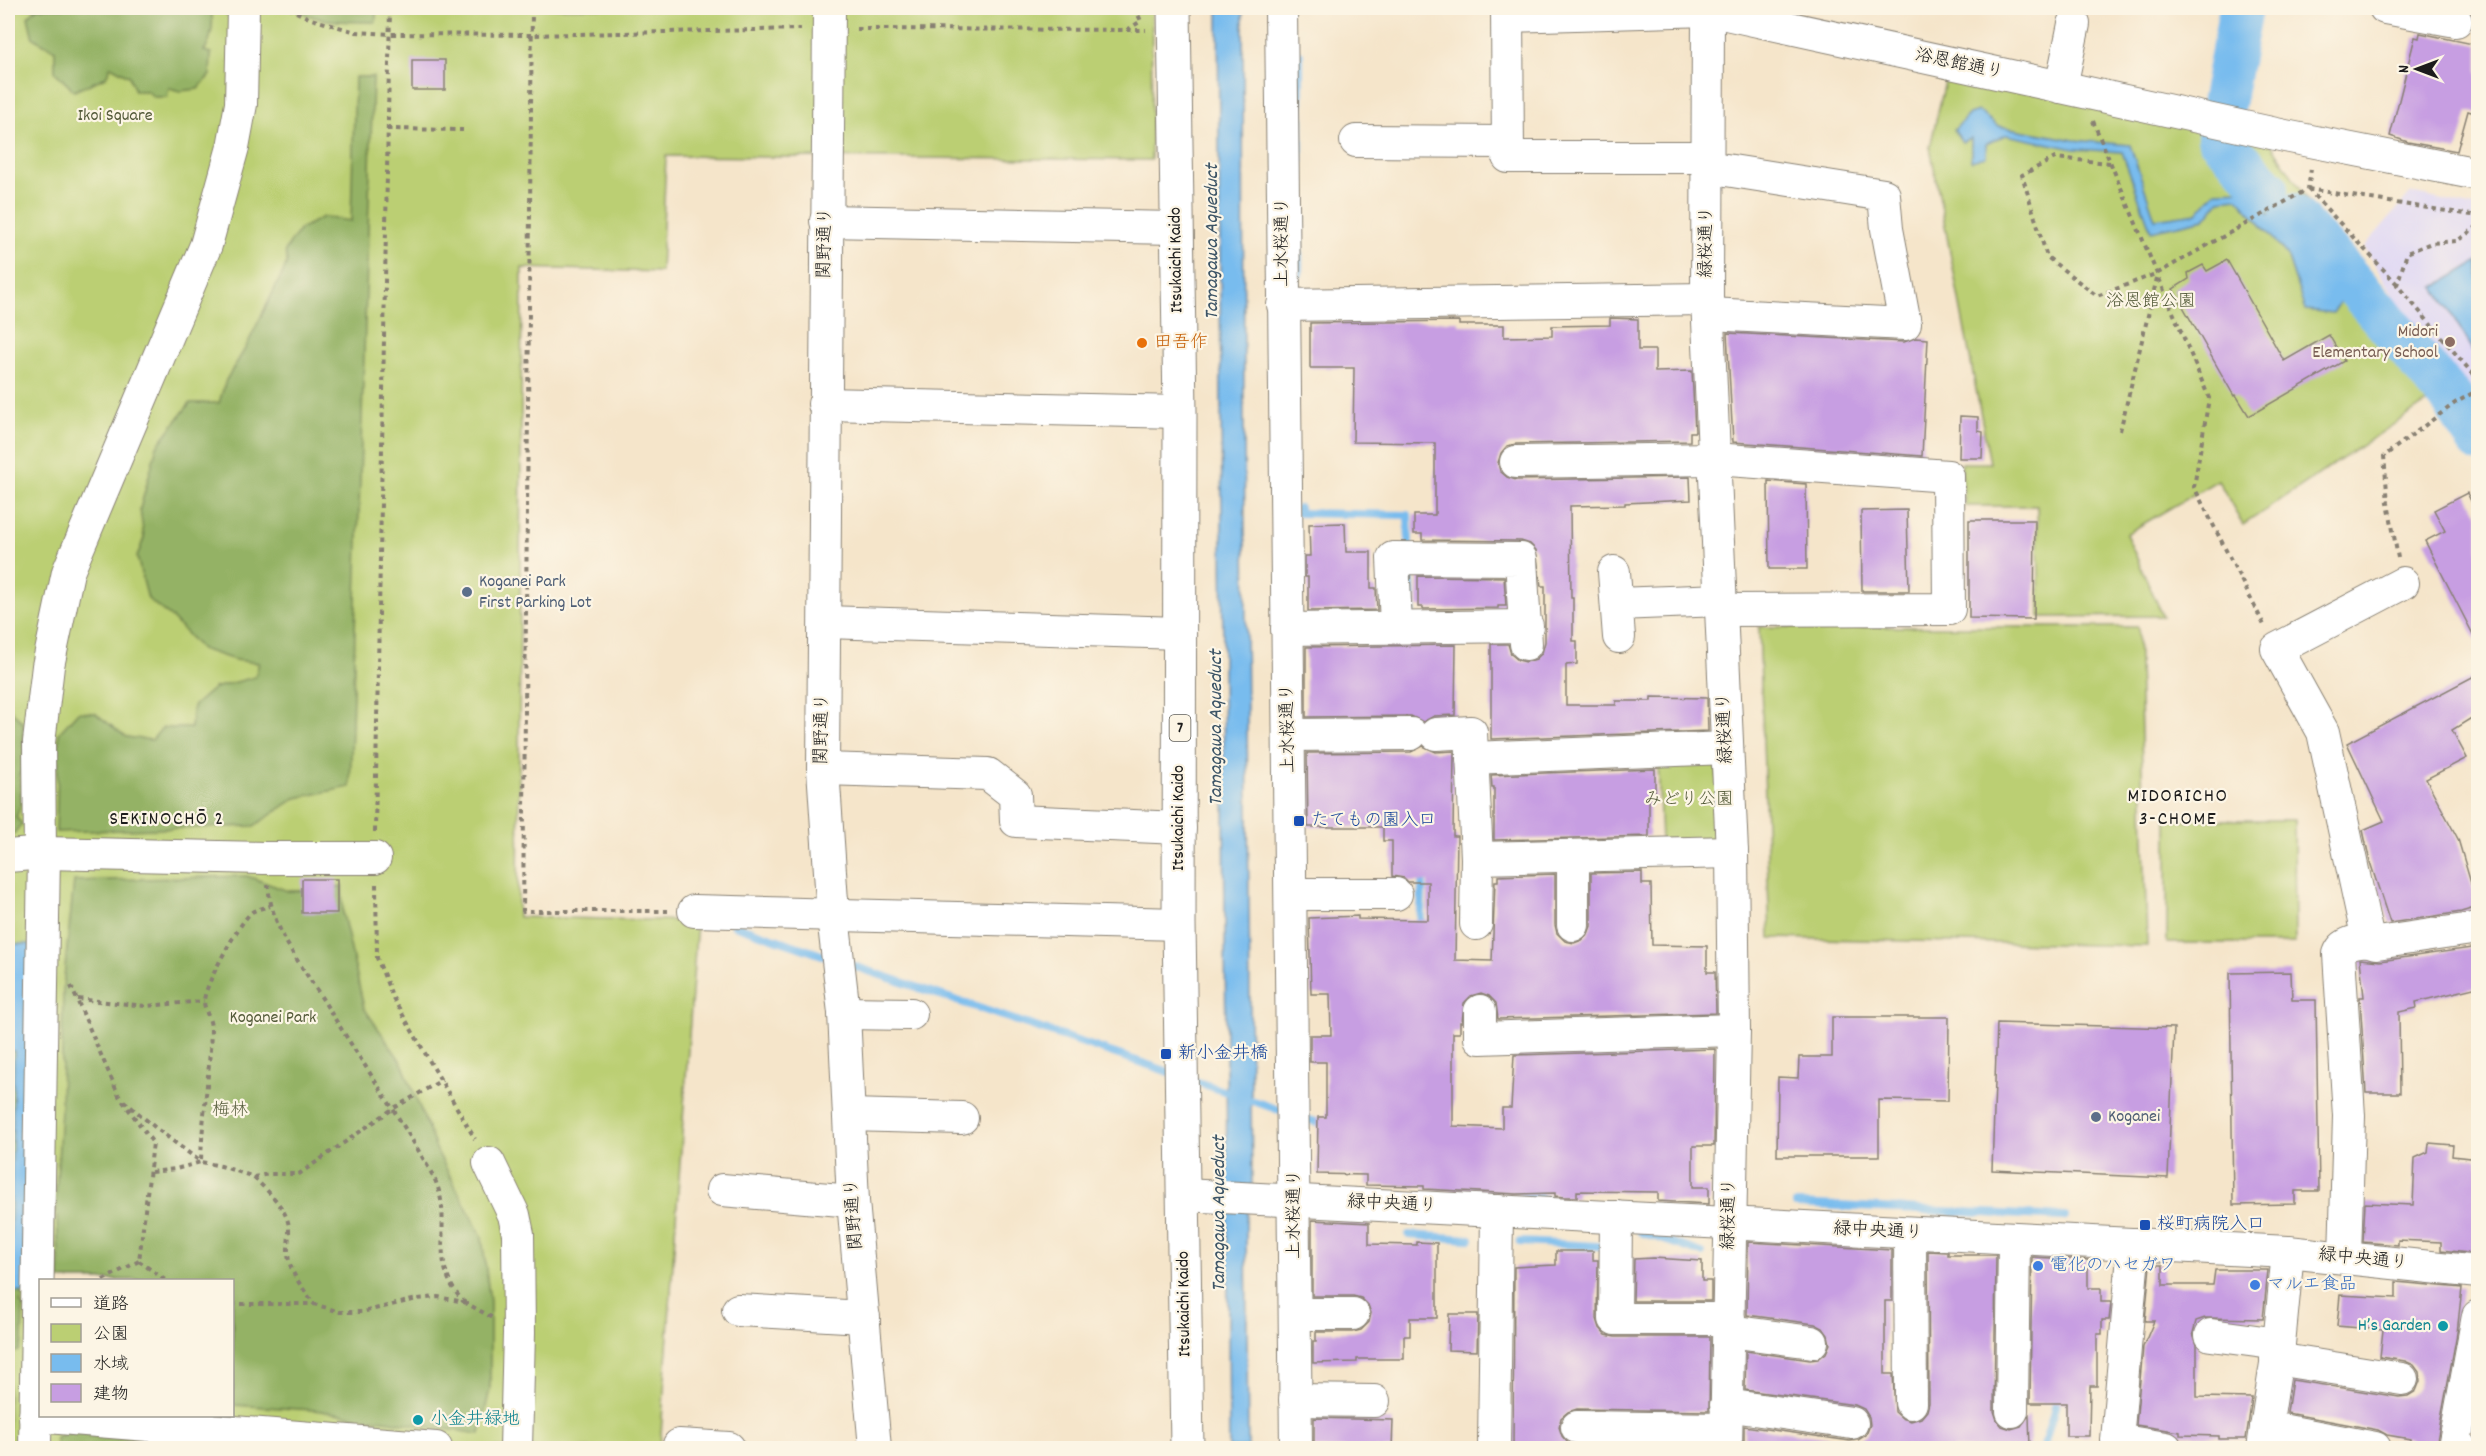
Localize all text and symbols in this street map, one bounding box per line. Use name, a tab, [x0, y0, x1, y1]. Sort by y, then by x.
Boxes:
north arrow	[2387, 39, 2447, 99]
street label: 浴恩館通り	[1912, 43, 2006, 87]
text: N	[2393, 65, 2416, 73]
park label: Ikoi Square	[77, 104, 153, 129]
water label: Tamagawa Aqueduct	[1199, 162, 1227, 320]
street label: 上水桜通り	[1271, 197, 1296, 287]
street label: 緑桜通り	[1695, 206, 1720, 278]
street label: 関野通り	[813, 207, 839, 279]
street label: Itsukaichi Kaido	[1164, 207, 1190, 313]
park label: 浴恩館公園	[2106, 290, 2196, 315]
place label: Midori Elementary School	[2312, 320, 2439, 366]
place label: 田吾作	[1154, 331, 1208, 356]
marker: Midori Elementary School	[2443, 335, 2457, 349]
marker: 田吾作	[1135, 336, 1149, 350]
place label: Koganei Park First Parking Lot	[479, 570, 592, 616]
marker: Koganei Park First Parking Lot	[460, 585, 474, 599]
water label: Tamagawa Aqueduct	[1203, 648, 1231, 806]
street label: 上水桜通り	[1276, 683, 1302, 773]
street label: 緑桜通り	[1712, 692, 1740, 764]
street label: 関野通り	[810, 693, 836, 765]
road number: 7	[1170, 715, 1190, 741]
street label: Itsukaichi Kaido	[1167, 765, 1192, 871]
district label: MIDORICHO 3-CHOME	[2128, 783, 2228, 834]
park label: みどり公園	[1644, 788, 1734, 813]
district label: SEKINOCHŌ 2	[109, 806, 225, 834]
place label: たてもの園入口	[1311, 809, 1436, 834]
marker: たてもの園入口	[1292, 814, 1306, 828]
park label: Koganei Park	[230, 1006, 316, 1031]
place label: 新小金井橋	[1178, 1042, 1268, 1067]
marker: 新小金井橋	[1159, 1047, 1173, 1061]
park label: 梅林	[212, 1099, 248, 1124]
place label: Koganei	[2108, 1105, 2160, 1130]
marker: Koganei	[2089, 1110, 2103, 1124]
water label: Tamagawa Aqueduct	[1206, 1134, 1234, 1292]
street label: 上水桜通り	[1283, 1169, 1308, 1259]
street label: 関野通り	[840, 1177, 870, 1251]
street label: 緑桜通り	[1717, 1178, 1743, 1250]
street label: 緑中央通り	[1346, 1190, 1438, 1220]
place label: 桜町病院入口	[2157, 1213, 2265, 1238]
street label: 緑中央通り	[1832, 1217, 1924, 1247]
marker: 桜町病院入口	[2138, 1218, 2152, 1232]
street label: 緑中央通り	[2317, 1243, 2409, 1277]
street label: Itsukaichi Kaido	[1172, 1251, 1198, 1357]
place label: 電化のハセガワ	[2050, 1254, 2176, 1279]
marker: 電化のハセガワ	[2031, 1259, 2045, 1273]
place label: マルエ食品	[2267, 1273, 2357, 1298]
marker: マルエ食品	[2248, 1278, 2262, 1292]
legend	[39, 1279, 234, 1417]
text: 道路	[93, 1293, 129, 1318]
place label: H’s Garden	[2358, 1314, 2431, 1339]
marker: H’s Garden	[2436, 1319, 2450, 1333]
text: 公園	[93, 1323, 129, 1348]
text: 水域	[93, 1353, 129, 1378]
text: 建物	[93, 1383, 129, 1408]
place label: 小金井緑地	[430, 1408, 520, 1433]
marker: 小金井緑地	[411, 1413, 425, 1427]

